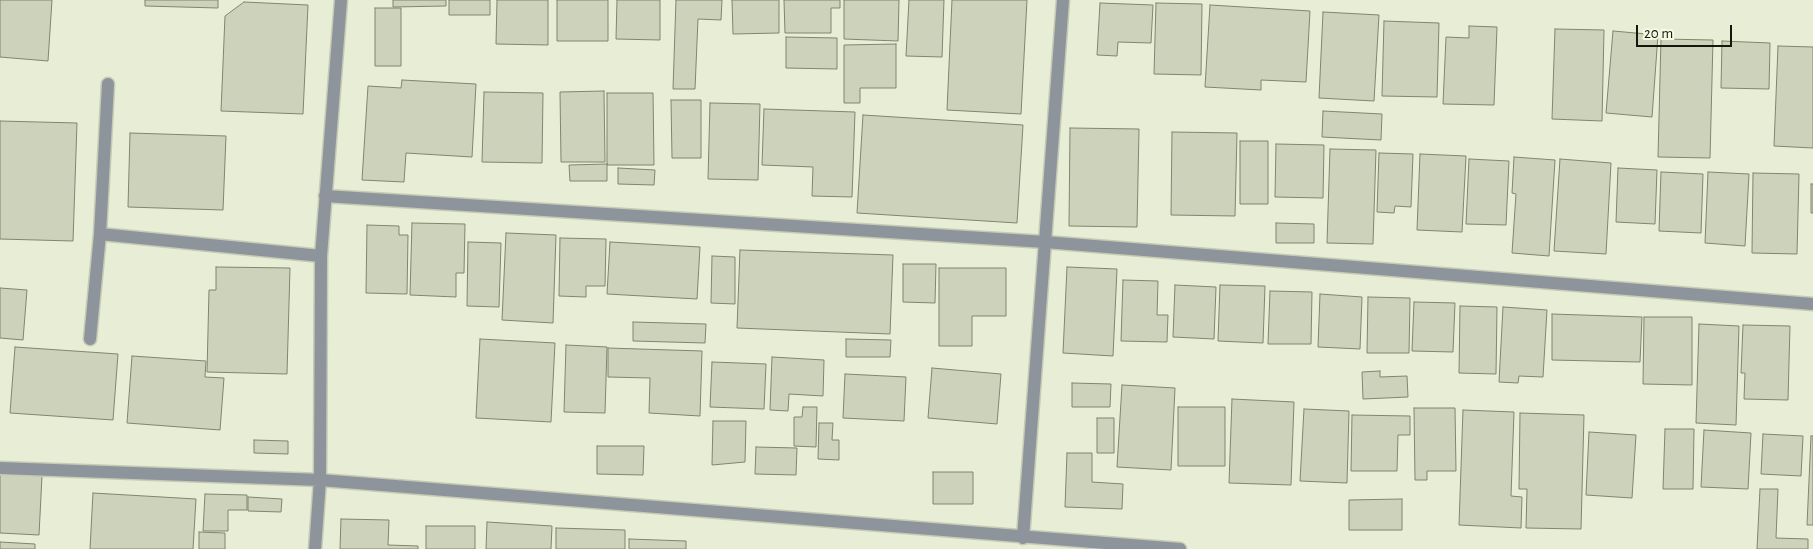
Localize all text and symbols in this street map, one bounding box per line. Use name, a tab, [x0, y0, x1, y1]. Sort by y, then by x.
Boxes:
scale bar	[1638, 15, 1734, 47]
text: 20 m	[1644, 26, 1673, 41]

